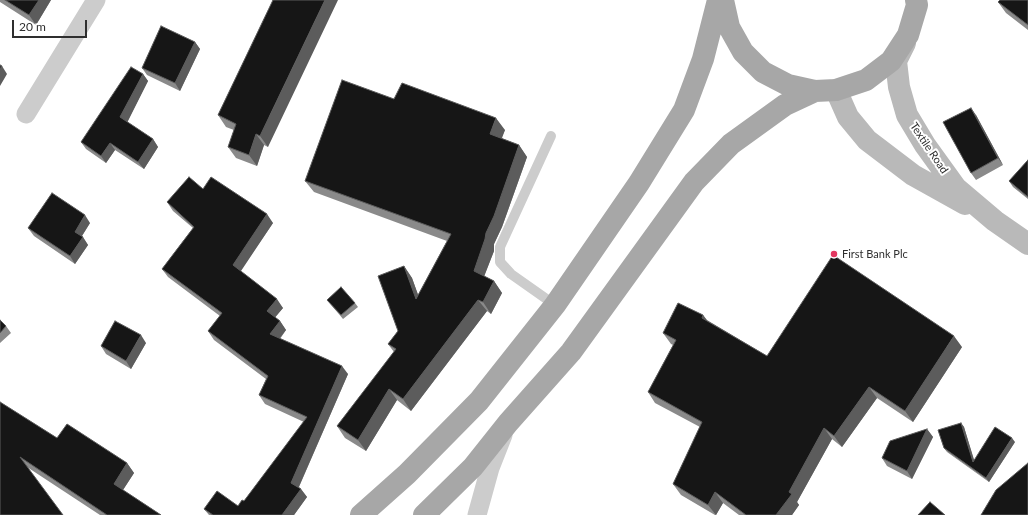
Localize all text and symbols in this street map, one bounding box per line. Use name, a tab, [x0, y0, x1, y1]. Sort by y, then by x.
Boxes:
scale bar	[14, 12, 89, 38]
text: 20 m	[19, 19, 46, 34]
street label: Textile Road	[907, 120, 951, 176]
place label: First Bank Plc	[842, 247, 908, 261]
marker: First Bank Plc	[829, 249, 839, 259]

